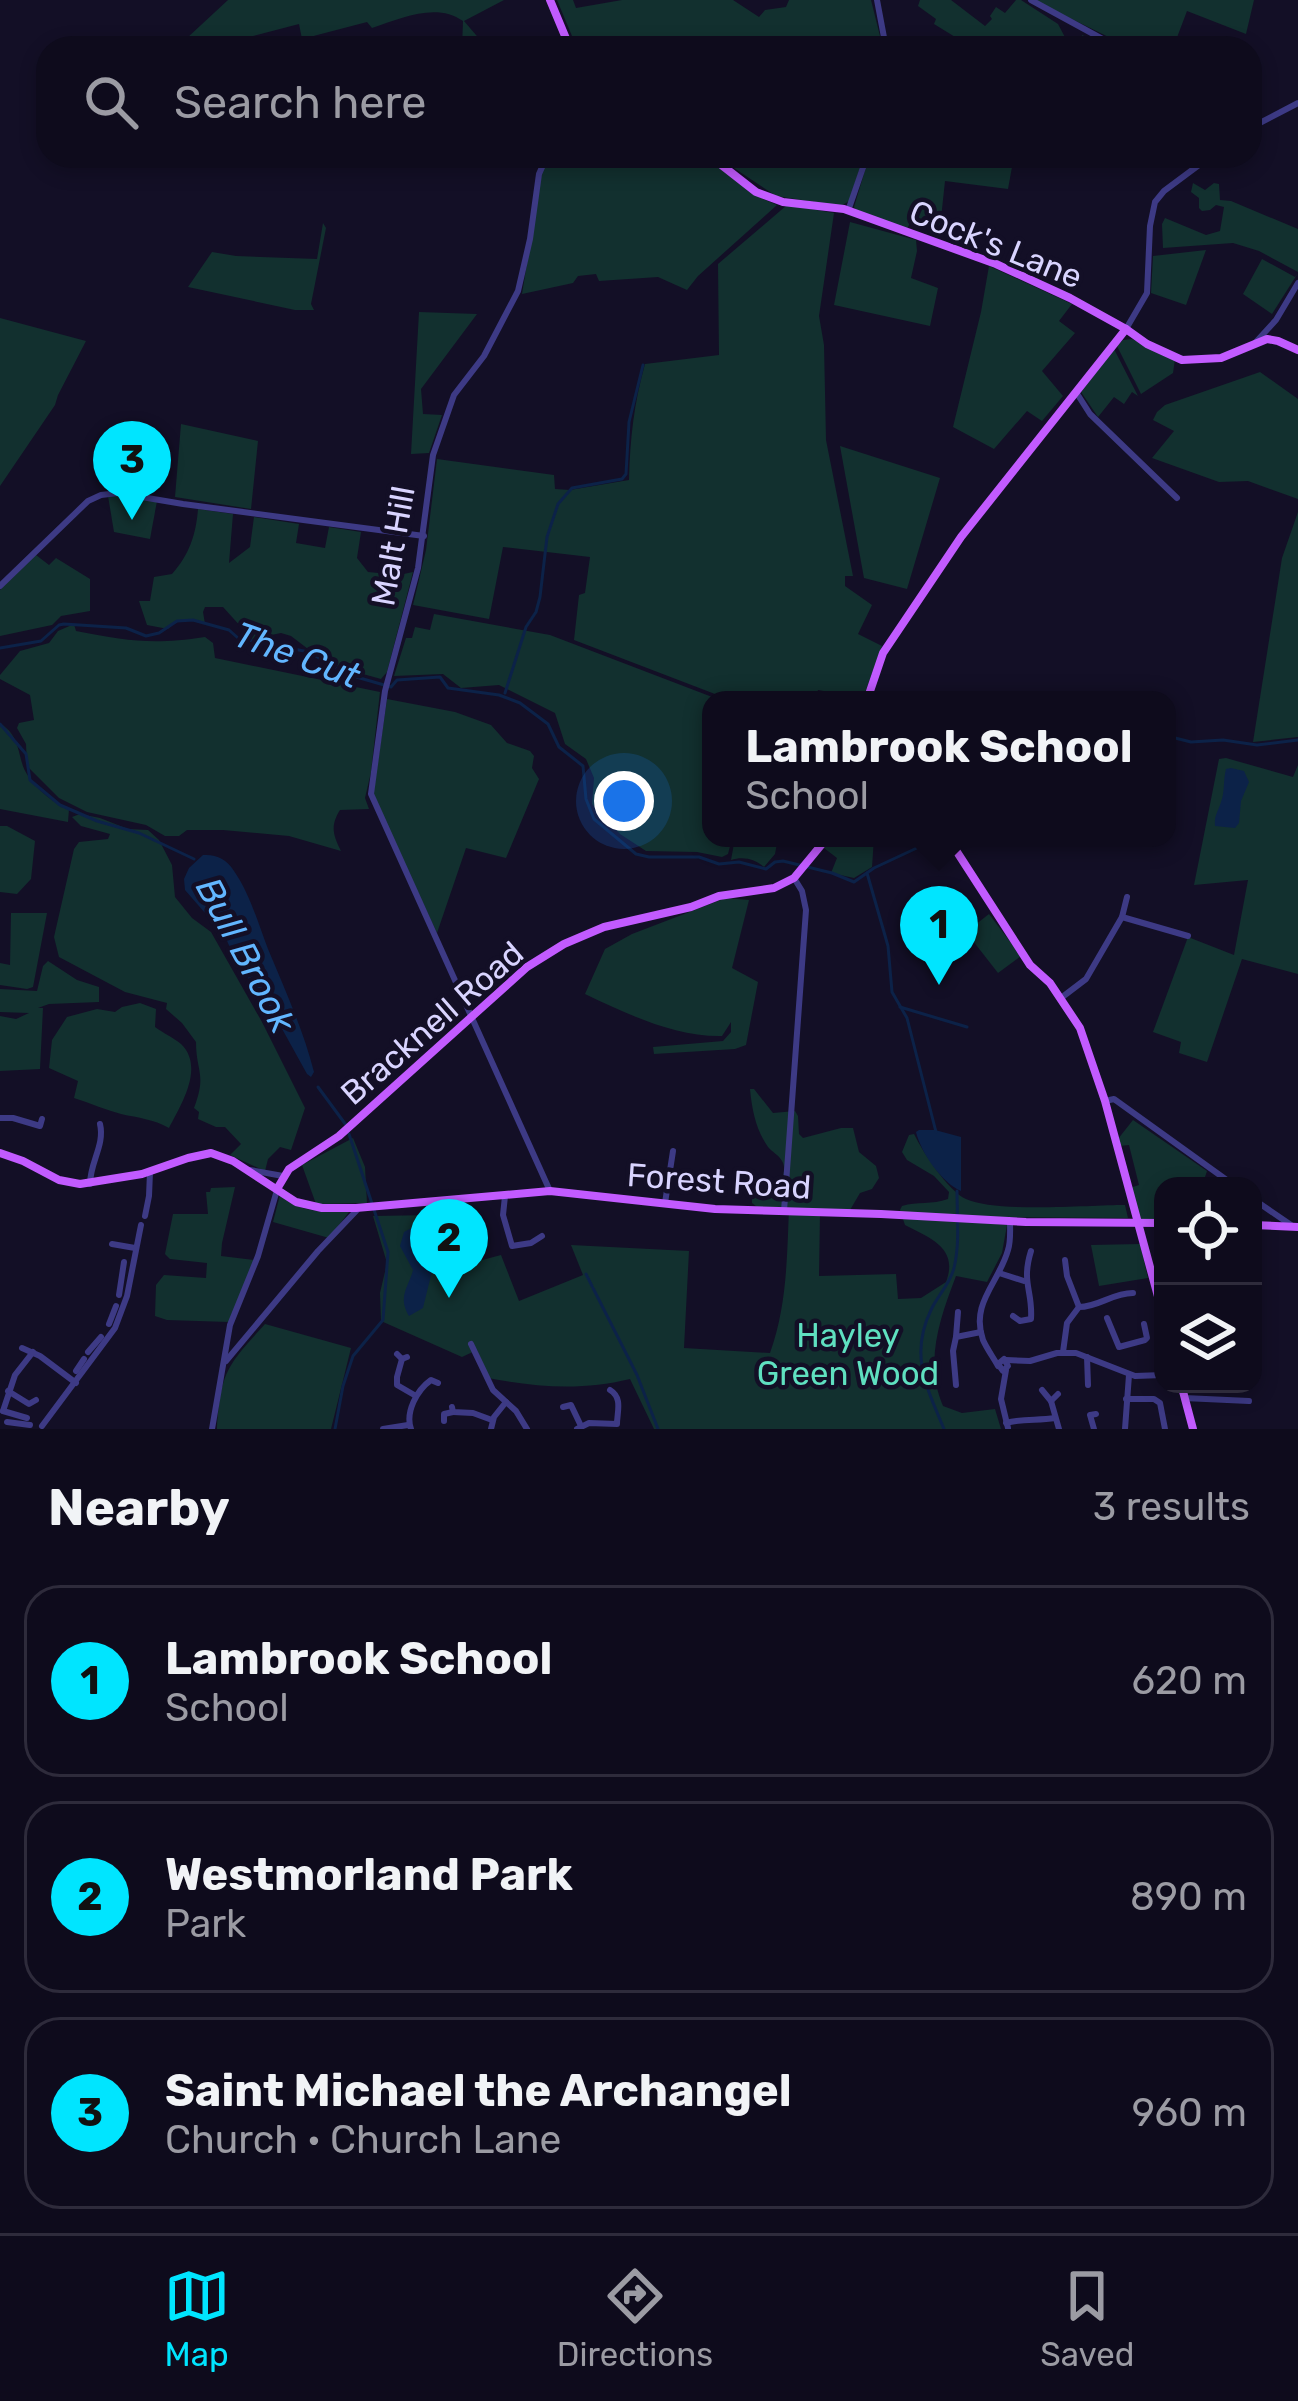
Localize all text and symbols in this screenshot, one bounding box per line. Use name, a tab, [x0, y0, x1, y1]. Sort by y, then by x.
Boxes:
search box	[36, 36, 1262, 168]
icon: search	[78, 69, 144, 135]
text: Search here	[174, 76, 426, 129]
street label: Cock's Lane	[904, 192, 1088, 296]
pin: 3	[93, 421, 171, 520]
street label: Malt Hill	[363, 483, 423, 609]
water label: The Cut	[228, 612, 367, 698]
popup	[702, 691, 1176, 847]
text: Lambrook School	[745, 720, 1133, 773]
your location	[594, 771, 654, 831]
text: School	[745, 773, 869, 819]
water label: Bull Brook	[187, 870, 305, 1040]
pin: 1	[900, 886, 978, 985]
street label: Bracknell Road	[333, 933, 531, 1113]
street label: Forest Road	[626, 1155, 812, 1207]
map controls	[1154, 1177, 1262, 1393]
button: locate	[1154, 1177, 1262, 1285]
pin: 2	[410, 1199, 488, 1298]
button: layers	[1154, 1285, 1262, 1393]
park label: Hayley Green Wood	[757, 1316, 939, 1393]
text: Nearby	[48, 1477, 230, 1538]
text: 3 results	[1093, 1484, 1250, 1530]
text: Lambrook School	[165, 1632, 552, 1685]
text: 1	[80, 1658, 100, 1704]
text: 620 m	[1132, 1658, 1247, 1704]
text: School	[165, 1685, 289, 1731]
text: Westmorland Park	[165, 1848, 573, 1901]
text: 2	[77, 1874, 103, 1920]
text: 890 m	[1130, 1874, 1247, 1920]
text: Park	[165, 1901, 246, 1947]
text: Saint Michael the Archangel	[165, 2064, 792, 2117]
text: 3	[77, 2090, 103, 2136]
text: 960 m	[1132, 2090, 1247, 2136]
text: Church · Church Lane	[165, 2117, 561, 2163]
tab: Map	[164, 2263, 230, 2374]
tab: Directions	[557, 2263, 713, 2374]
tab: Saved	[1040, 2263, 1134, 2374]

